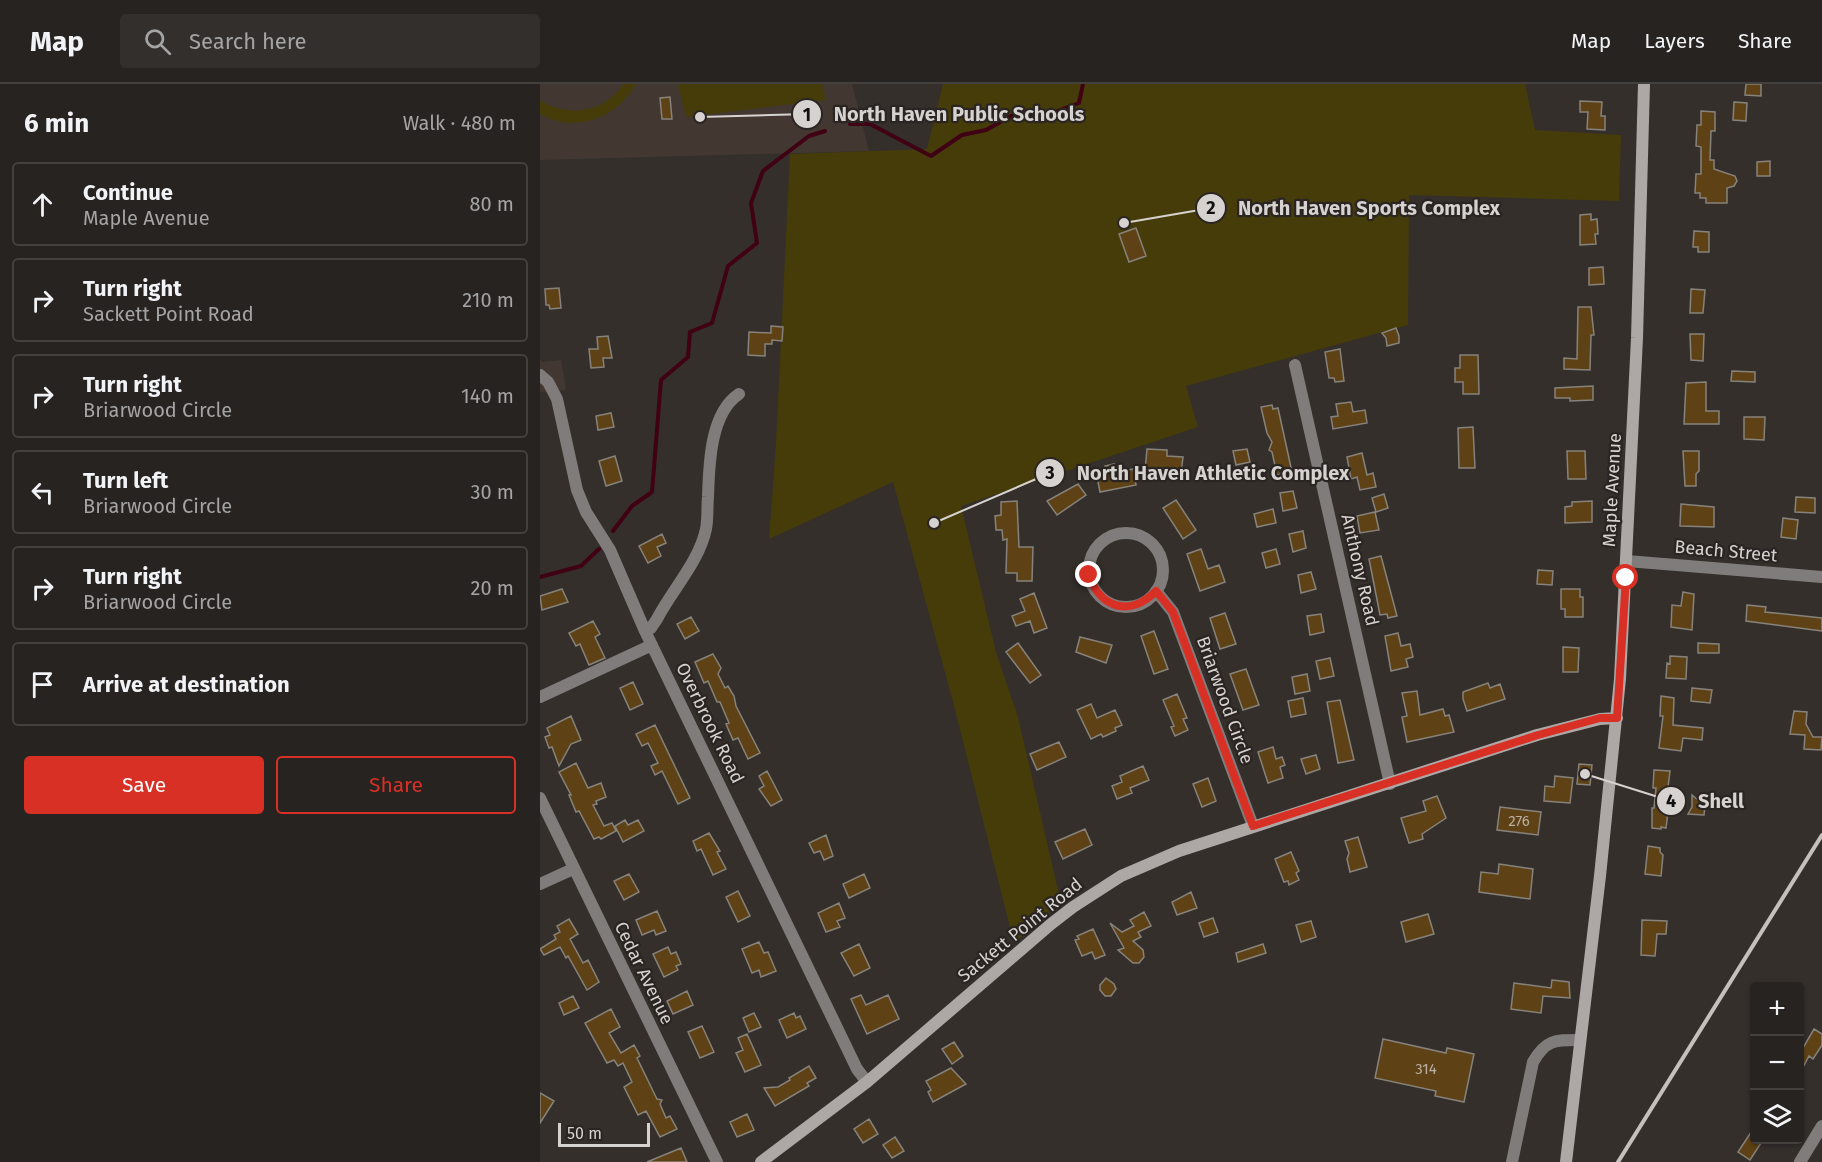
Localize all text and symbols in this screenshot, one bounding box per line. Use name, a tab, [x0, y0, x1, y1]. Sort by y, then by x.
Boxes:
search box	[120, 14, 540, 68]
text: Map	[30, 25, 84, 58]
icon: search	[141, 25, 174, 58]
text: Search here	[189, 28, 307, 55]
text: Map	[1571, 28, 1611, 54]
text: Layers	[1644, 28, 1705, 54]
text: Share	[1738, 28, 1792, 54]
callout: North Haven Public Schools	[792, 95, 1096, 133]
text: North Haven Public Schools	[834, 102, 1085, 126]
text: 1	[803, 104, 811, 126]
text: 6 min	[24, 108, 89, 139]
text: Walk · 480 m	[403, 111, 516, 135]
text: Continue	[83, 179, 173, 206]
icon: ahead	[26, 188, 59, 221]
callout: North Haven Sports Complex	[1196, 189, 1512, 227]
text: 80 m	[469, 192, 514, 216]
text: North Haven Sports Complex	[1238, 196, 1501, 220]
text: 2	[1206, 197, 1216, 219]
text: Maple Avenue	[83, 206, 210, 230]
text: Turn right	[83, 275, 182, 302]
icon: right	[26, 284, 59, 317]
text: 210 m	[462, 288, 514, 312]
text: Sackett Point Road	[83, 302, 254, 326]
text: Turn right	[83, 371, 182, 398]
icon: right	[26, 380, 59, 413]
text: 140 m	[461, 384, 514, 408]
text: Briarwood Circle	[83, 398, 232, 422]
street label: Maple Avenue	[1598, 433, 1626, 547]
callout: North Haven Athletic Complex	[1035, 454, 1361, 492]
text: North Haven Athletic Complex	[1077, 461, 1350, 485]
text: 3	[1044, 462, 1055, 484]
text: Turn left	[83, 467, 168, 494]
icon: left	[26, 476, 59, 509]
text: 30 m	[470, 480, 514, 504]
text: Briarwood Circle	[83, 494, 232, 518]
street label: Anthony Road	[1336, 512, 1384, 628]
street label: Beach Street	[1674, 536, 1779, 566]
route end	[1075, 561, 1101, 587]
text: Turn right	[83, 563, 182, 590]
route start	[1612, 564, 1638, 590]
icon: right	[26, 572, 59, 605]
text: 20 m	[471, 576, 514, 600]
text: Briarwood Circle	[83, 590, 232, 614]
street label: Briarwood Circle	[1192, 633, 1258, 767]
street label: Overbrook Road	[671, 659, 749, 787]
icon: arrive	[26, 668, 59, 701]
text: Arrive at destination	[83, 671, 290, 698]
button: Save	[24, 756, 264, 814]
button: Share	[276, 756, 516, 814]
callout: Shell	[1656, 782, 1756, 820]
text: Shell	[1698, 789, 1744, 813]
text: 4	[1666, 790, 1676, 812]
house number: 276	[1508, 812, 1530, 830]
street label: Sackett Point Road	[953, 873, 1087, 987]
street label: Cedar Avenue	[610, 918, 678, 1028]
map controls	[1750, 982, 1804, 1144]
button: +	[1750, 982, 1804, 1036]
button: −	[1750, 1036, 1804, 1090]
house number: 314	[1415, 1060, 1437, 1078]
button: layers	[1750, 1090, 1804, 1144]
scale bar	[558, 1120, 650, 1148]
text: 50 m	[567, 1124, 602, 1143]

